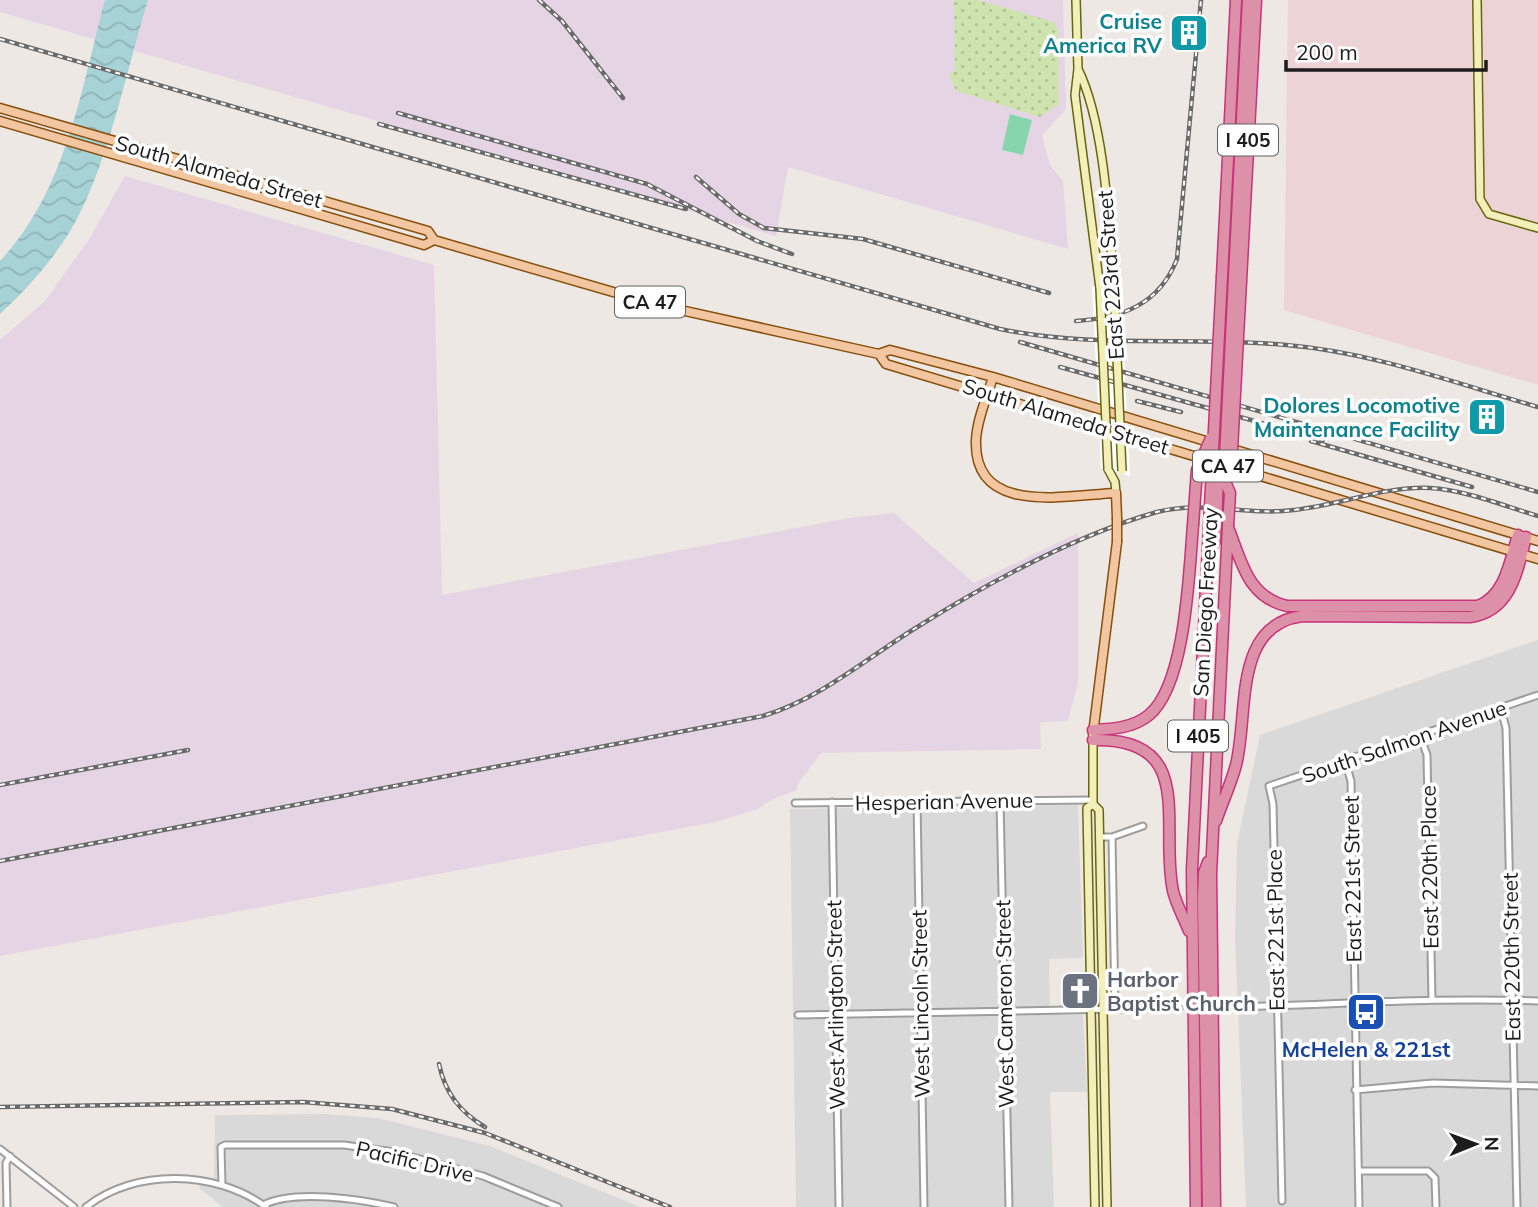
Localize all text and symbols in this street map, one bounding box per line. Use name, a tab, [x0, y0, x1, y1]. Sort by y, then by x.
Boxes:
place label: Cruise America RV	[1043, 8, 1163, 58]
building icon: Cruise America RV	[1168, 12, 1210, 54]
scale bar	[1286, 28, 1486, 72]
text: 200 m	[1296, 39, 1358, 65]
road number: I 405	[1218, 124, 1278, 156]
street label: South Alameda Street	[113, 129, 325, 213]
street label: East 223rd Street	[1091, 190, 1129, 360]
road number: CA 47	[615, 286, 685, 318]
street label: South Alameda Street	[960, 372, 1172, 460]
place label: Dolores Locomotive Maintenance Facility	[1254, 392, 1461, 442]
building icon: Dolores Locomotive Maintenance Facility	[1466, 396, 1508, 438]
road number: CA 47	[1193, 450, 1263, 481]
street label: San Diego Freeway	[1187, 507, 1223, 697]
street label: South Salmon Avenue	[1298, 694, 1510, 788]
road number: I 405	[1168, 720, 1228, 751]
street label: East 220th Place	[1415, 785, 1443, 949]
street label: Hesperian Avenue	[855, 786, 1033, 816]
street label: East 221st Street	[1338, 795, 1366, 963]
street label: East 221st Place	[1261, 849, 1289, 1011]
street label: East 220th Street	[1497, 872, 1525, 1042]
street label: West Arlington Street	[820, 900, 850, 1110]
street label: West Cameron Street	[989, 900, 1019, 1108]
street label: West Lincoln Street	[905, 910, 935, 1098]
place label: Harbor Baptist Church	[1107, 966, 1256, 1016]
church icon: Harbor Baptist Church	[1059, 970, 1101, 1012]
bus stop icon: McHelen & 221st	[1345, 991, 1387, 1033]
place label: McHelen & 221st	[1282, 1036, 1450, 1062]
north arrow	[1440, 1109, 1510, 1179]
street label: Pacific Drive	[354, 1135, 476, 1187]
text: N	[1480, 1136, 1504, 1151]

